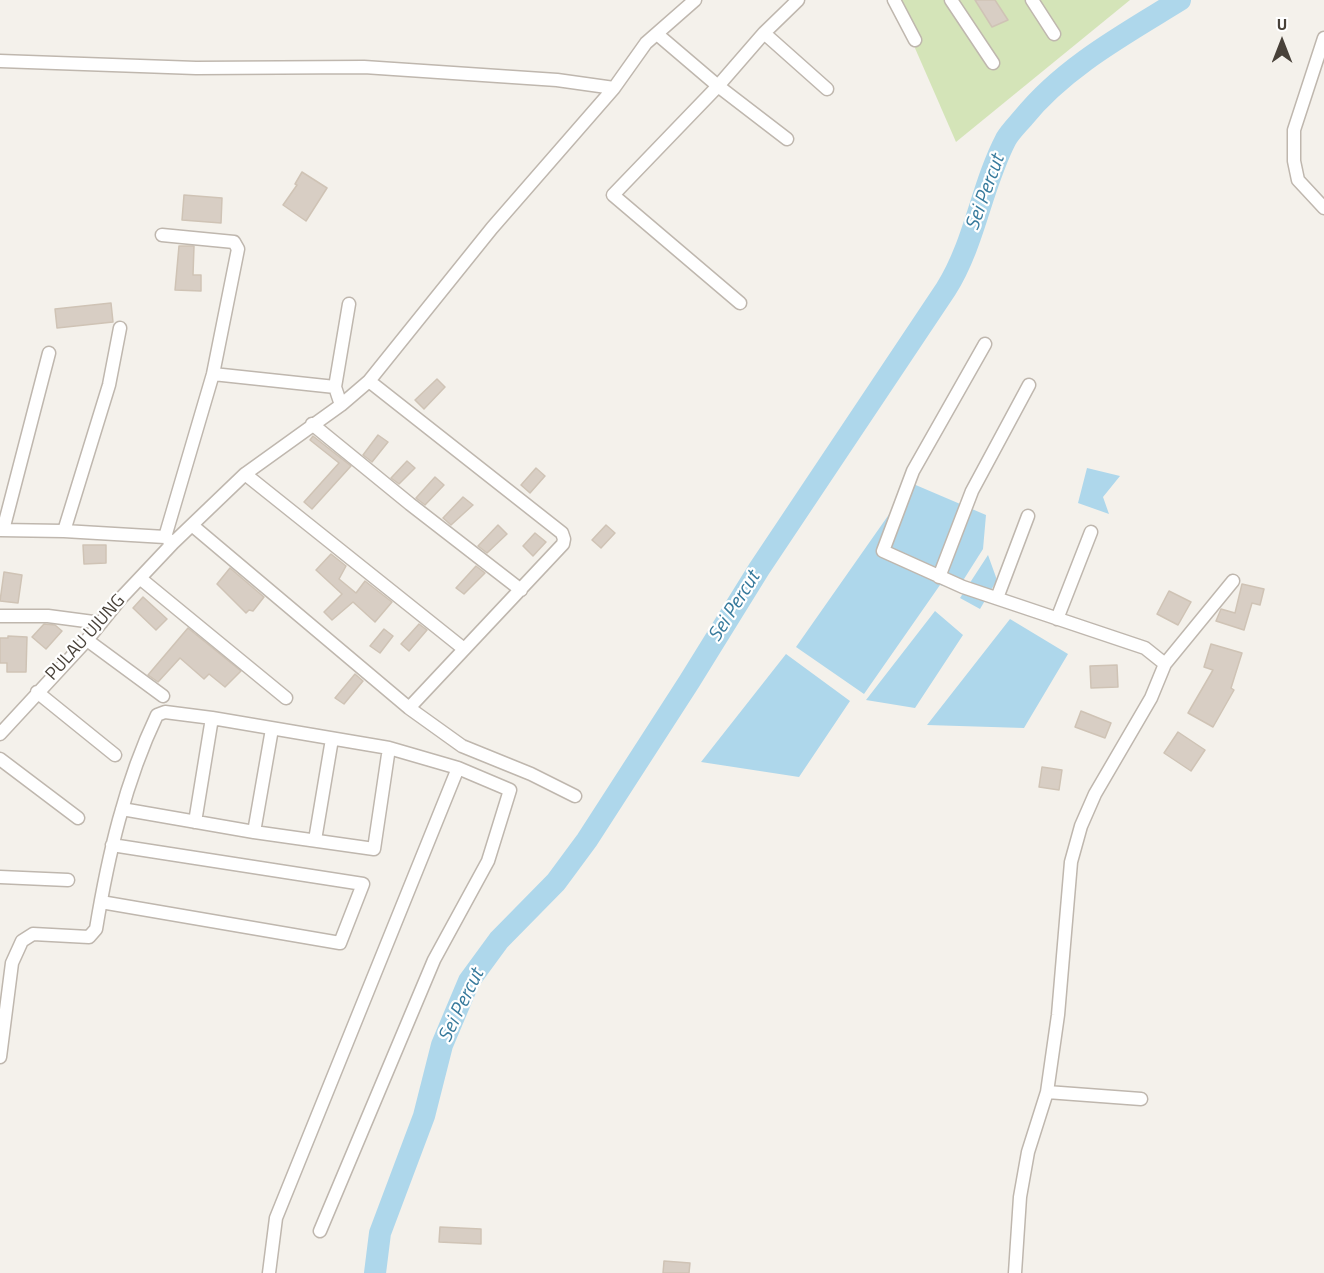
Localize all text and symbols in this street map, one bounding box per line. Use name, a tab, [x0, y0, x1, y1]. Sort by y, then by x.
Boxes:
north arrow	[1252, 12, 1312, 72]
text: U	[1277, 12, 1287, 36]
water label: Sei Percut	[961, 152, 1011, 234]
water label: Sei Percut	[704, 567, 766, 647]
street label: PULAU UJUNG	[42, 590, 130, 686]
water label: Sei Percut	[434, 966, 490, 1046]

